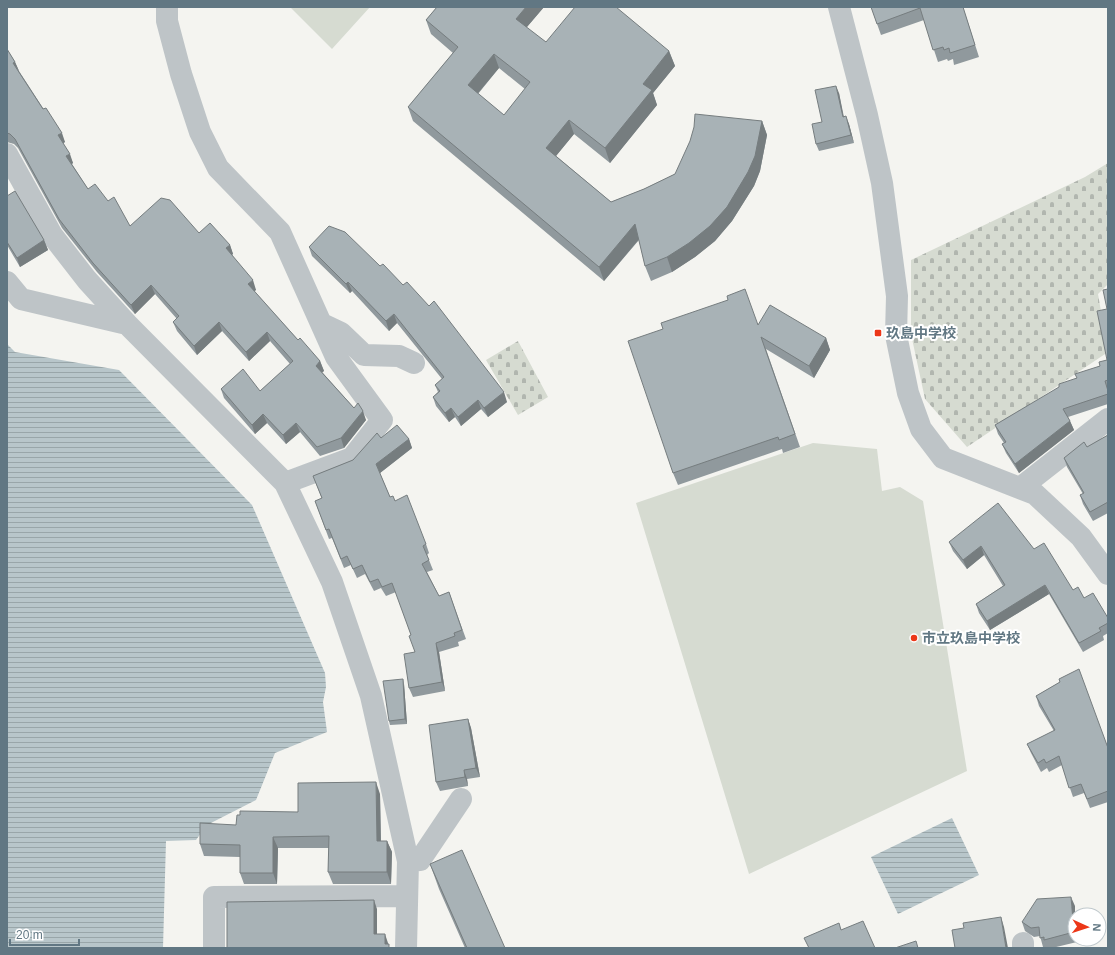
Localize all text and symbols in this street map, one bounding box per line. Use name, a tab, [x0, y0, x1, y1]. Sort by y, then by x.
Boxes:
place label: 玖島中学校	[886, 325, 956, 341]
marker: 玖島中学校	[873, 328, 883, 338]
place label: 市立玖島中学校	[922, 630, 1020, 646]
marker: 市立玖島中学校	[909, 633, 919, 643]
north arrow	[1067, 907, 1107, 947]
scale bar	[10, 921, 79, 947]
text: N	[1091, 923, 1103, 932]
text: 20 m	[16, 928, 43, 942]

